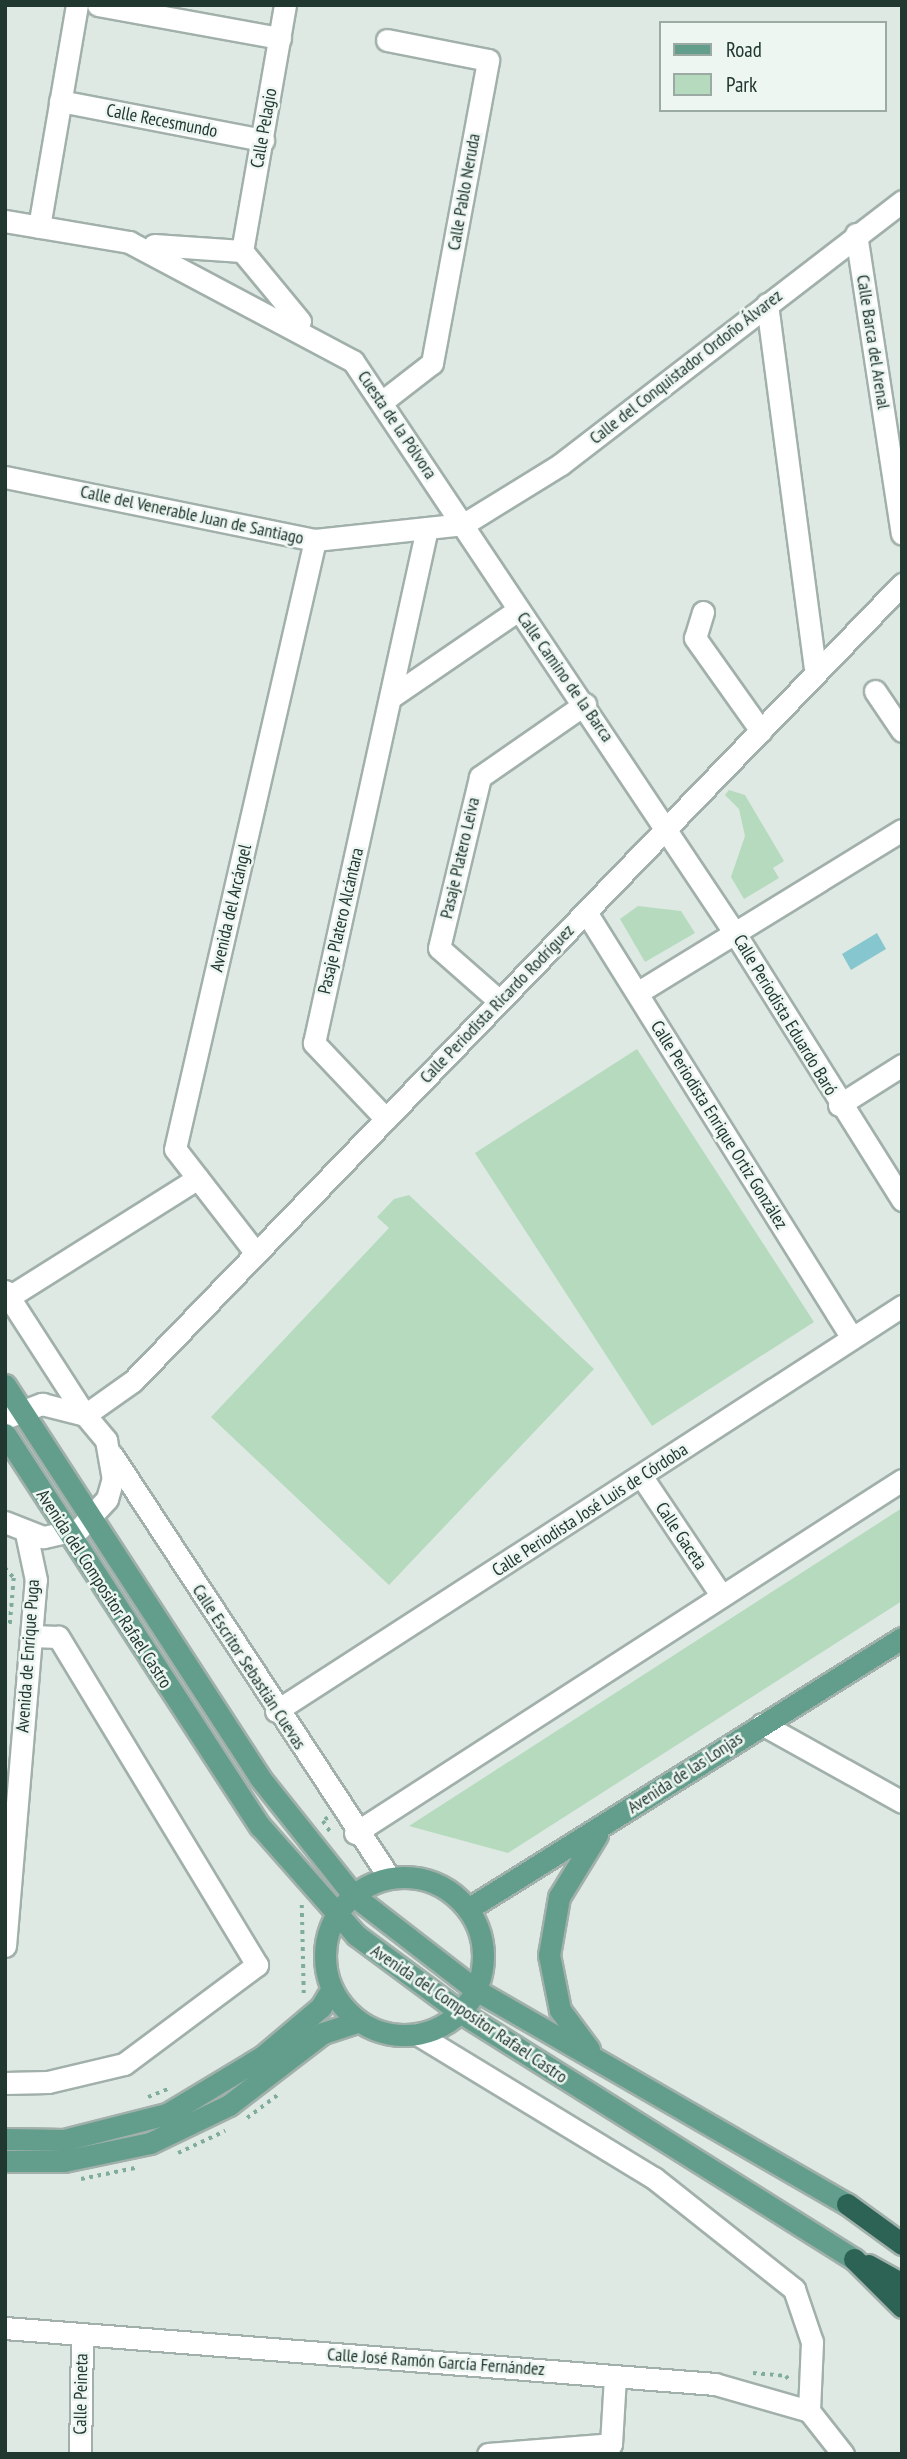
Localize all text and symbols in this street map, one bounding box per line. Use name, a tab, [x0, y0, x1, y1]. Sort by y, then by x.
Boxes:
legend	[659, 21, 886, 112]
text: Road	[726, 36, 762, 63]
text: Park	[726, 71, 757, 98]
street label: Calle Pelagio	[246, 86, 282, 170]
street label: Calle Recesmundo	[105, 100, 219, 142]
street label: Calle Pablo Neruda	[443, 132, 485, 252]
street label: Calle Barca del Arenal	[852, 273, 894, 411]
street label: Calle del Conquistador Ordoño Álvarez	[585, 285, 787, 449]
street label: Cuesta de la Pólvora	[353, 367, 441, 483]
street label: Calle del Venerable Juan de Santiago	[78, 481, 306, 549]
street label: Calle Camino de la Barca	[512, 608, 618, 746]
street label: Pasaje Platero Leiva	[436, 795, 484, 921]
street label: Avenida del Arcángel	[206, 842, 256, 974]
street label: Pasaje Platero Alcántara	[314, 845, 368, 997]
street label: Calle Periodista Ricardo Rodríguez	[415, 920, 579, 1088]
street label: Calle Periodista Eduardo Baró	[728, 931, 842, 1099]
street label: Calle Periodista Enrique Ortiz González	[646, 1017, 792, 1233]
street label: Calle Periodista José Luis de Córdoba	[488, 1439, 692, 1581]
street label: Avenida del Compositor Rafael Castro	[32, 1486, 176, 1692]
street label: Calle Gaceta	[651, 1498, 711, 1574]
street label: Avenida de Enrique Puga	[12, 1579, 44, 1733]
street label: Calle Escritor Sebastián Cuevas	[188, 1580, 310, 1754]
street label: Avenida de las Lonjas	[623, 1728, 747, 1818]
street label: Avenida del Compositor Rafael Castro	[367, 1940, 571, 2088]
street label: Calle José Ramón García Fernández	[326, 2344, 546, 2380]
street label: Calle Peineta	[69, 2353, 93, 2435]

